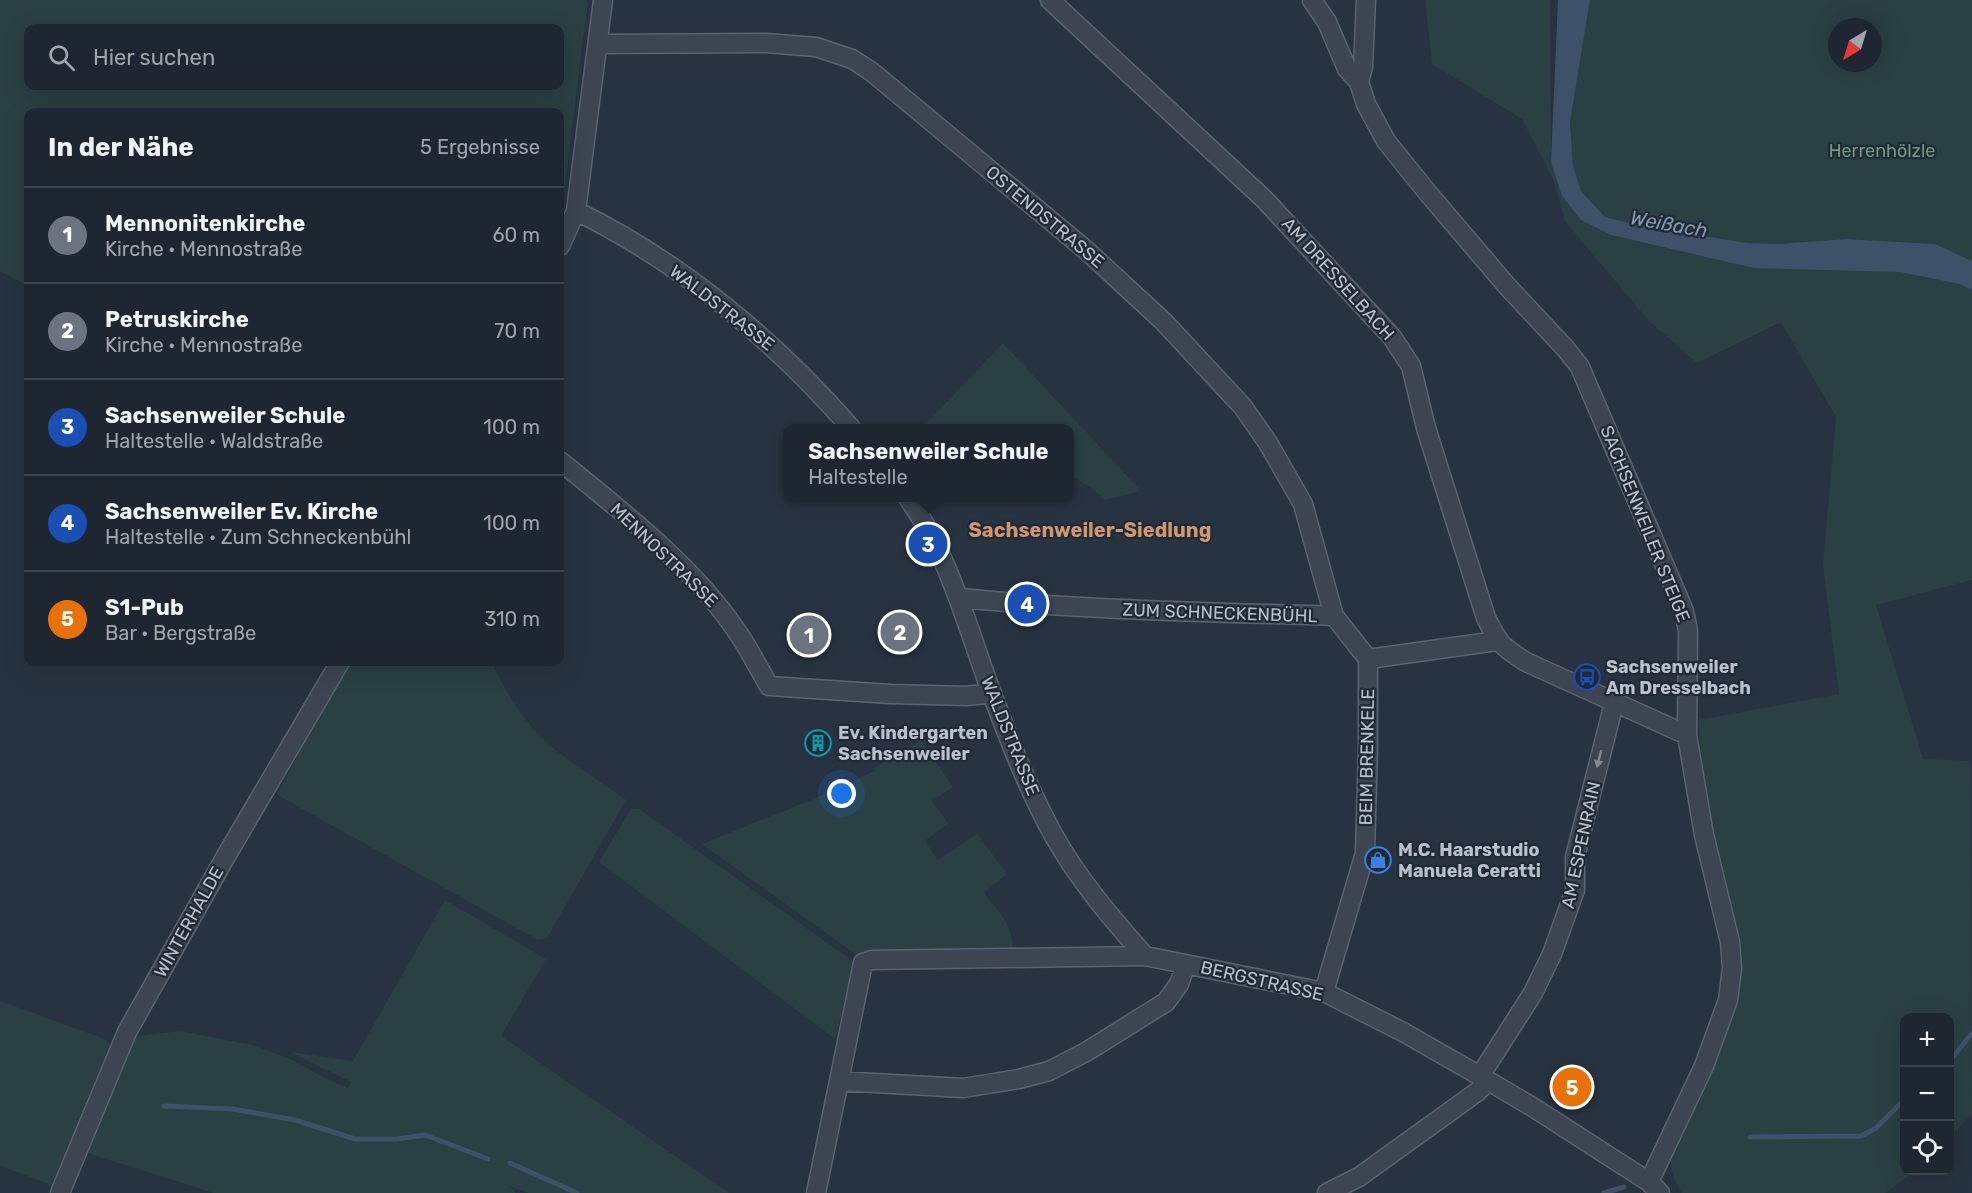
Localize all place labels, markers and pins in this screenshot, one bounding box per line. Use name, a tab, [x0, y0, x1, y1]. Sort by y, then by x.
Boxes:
pin: 3	[908, 522, 948, 566]
pin: 4	[1008, 582, 1046, 626]
pin: 2	[880, 610, 920, 654]
pin: 1	[790, 612, 828, 658]
place label: Sachsenweiler Am Dresselbach	[1606, 656, 1751, 699]
bus stop icon: Sachsenweiler Am Dresselbach	[1572, 662, 1602, 692]
place label: Ev. Kindergarten Sachsenweiler	[838, 722, 988, 765]
building icon: Ev. Kindergarten Sachsenweiler	[803, 728, 833, 758]
place label: M.C. Haarstudio Manuela Ceratti	[1398, 839, 1541, 882]
shop icon: M.C. Haarstudio Manuela Ceratti	[1363, 845, 1393, 875]
pin: 5	[1552, 1064, 1592, 1110]

